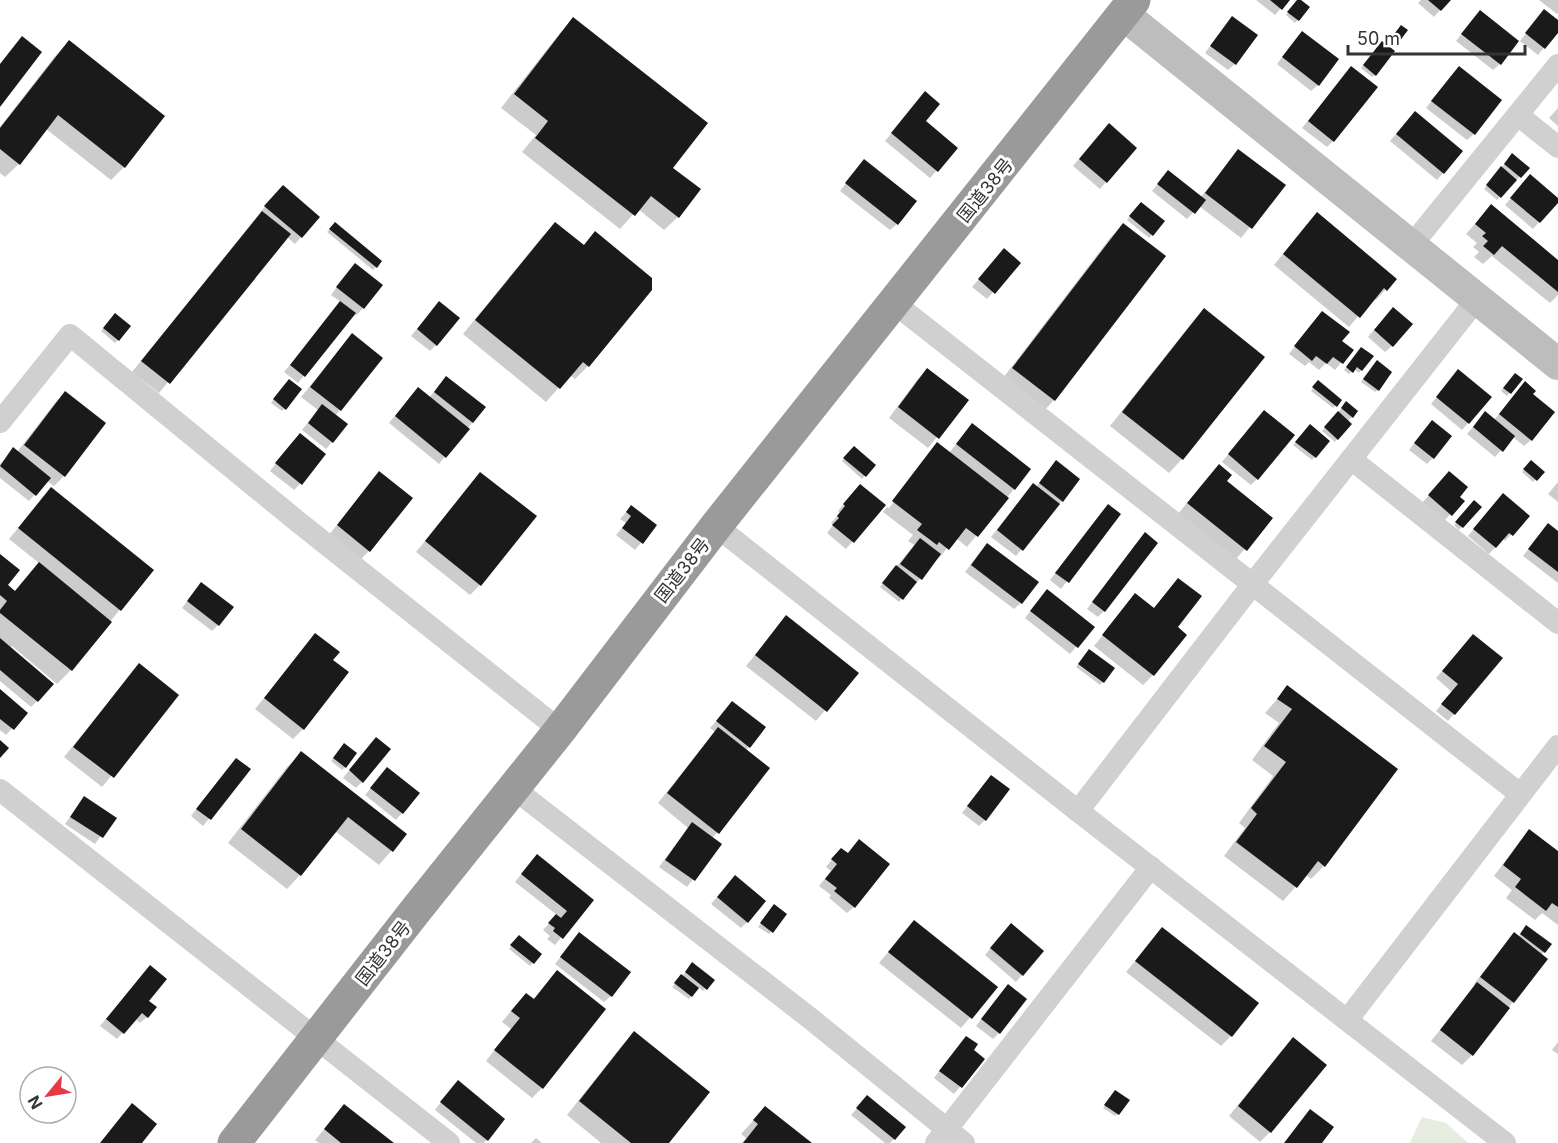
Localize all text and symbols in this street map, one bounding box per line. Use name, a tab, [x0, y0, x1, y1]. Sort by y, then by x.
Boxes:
scale bar	[1348, 18, 1525, 56]
text: 50 m	[1357, 28, 1400, 49]
street label: 国道38号	[953, 154, 1017, 226]
street label: 国道38号	[650, 533, 714, 607]
street label: 国道38号	[351, 916, 415, 990]
north arrow	[18, 1065, 78, 1125]
text: N	[23, 1092, 47, 1113]

